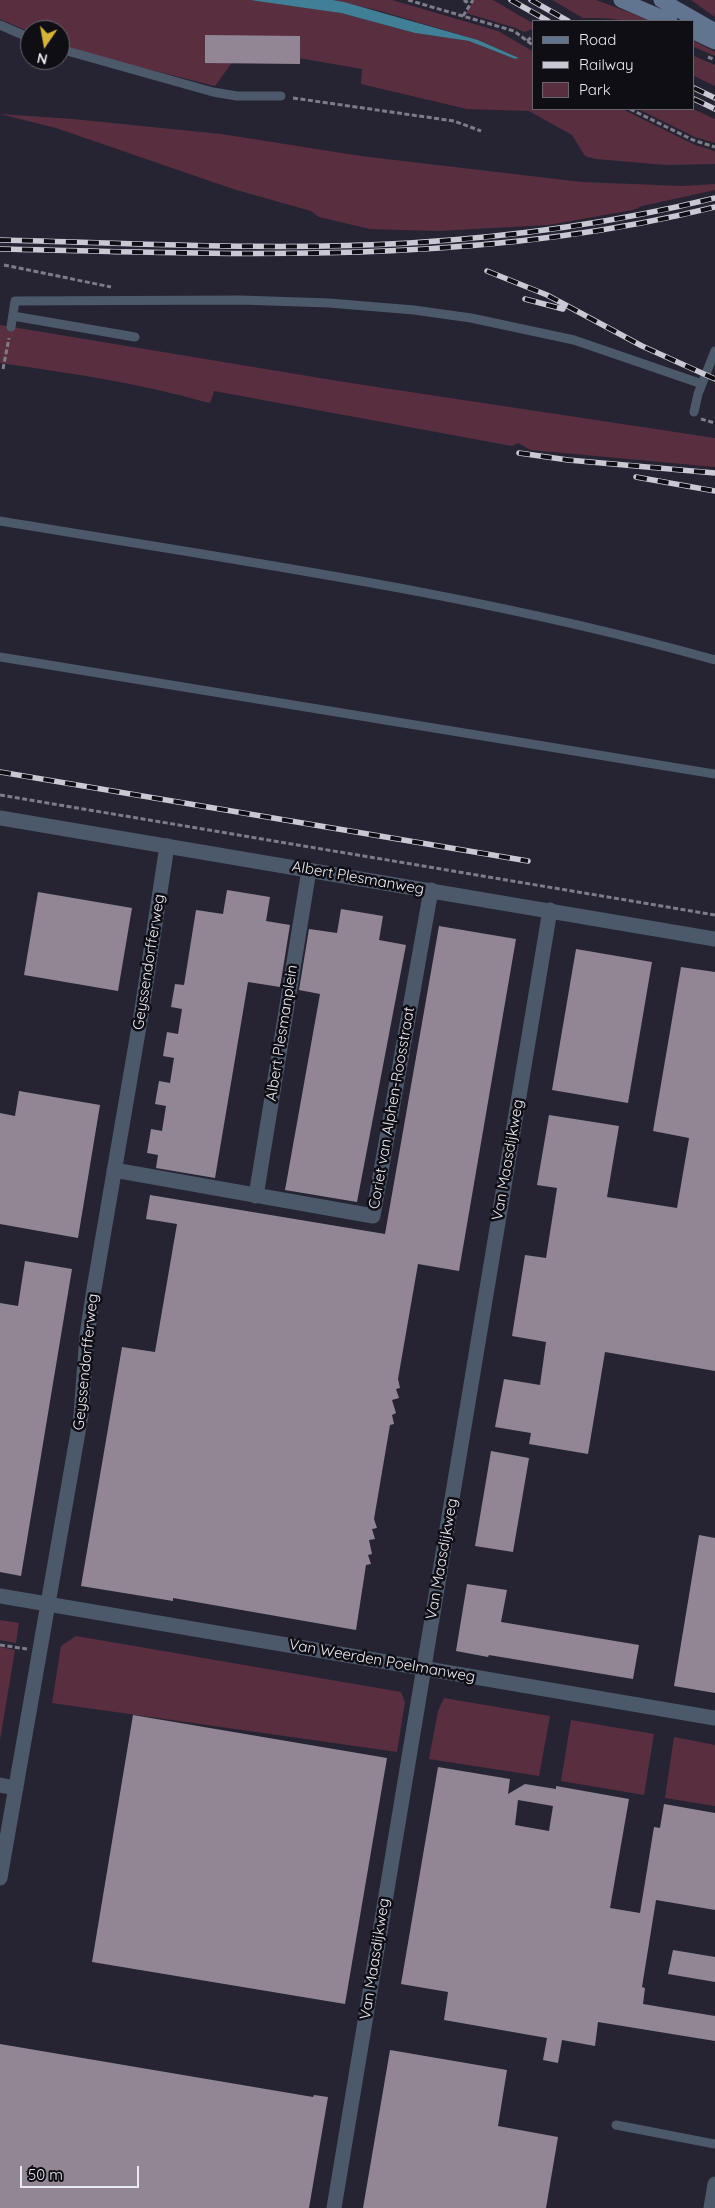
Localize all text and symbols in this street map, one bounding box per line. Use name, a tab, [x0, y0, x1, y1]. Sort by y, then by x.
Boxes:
north arrow	[20, 20, 70, 70]
legend	[532, 20, 695, 110]
text: Road	[579, 30, 616, 49]
text: N	[35, 49, 49, 69]
text: Railway	[579, 55, 634, 74]
text: Park	[579, 80, 611, 99]
street label: Albert Plesmanweg	[291, 858, 425, 898]
street label: Geyssendorfferweg	[129, 893, 169, 1031]
street label: Albert Plesmanplein	[262, 964, 302, 1102]
street label: Coriet van Alphen-Roosstraat	[365, 1005, 419, 1211]
street label: Van Maasdijkweg	[488, 1098, 528, 1222]
street label: Geyssendorfferweg	[70, 1293, 102, 1431]
street label: Van Maasdijkweg	[422, 1497, 462, 1621]
street label: Van Weerden Poelmanweg	[287, 1636, 477, 1686]
street label: Van Maasdijkweg	[357, 1897, 393, 2021]
scale bar	[22, 2156, 141, 2188]
text: 50 m	[28, 2165, 63, 2184]

